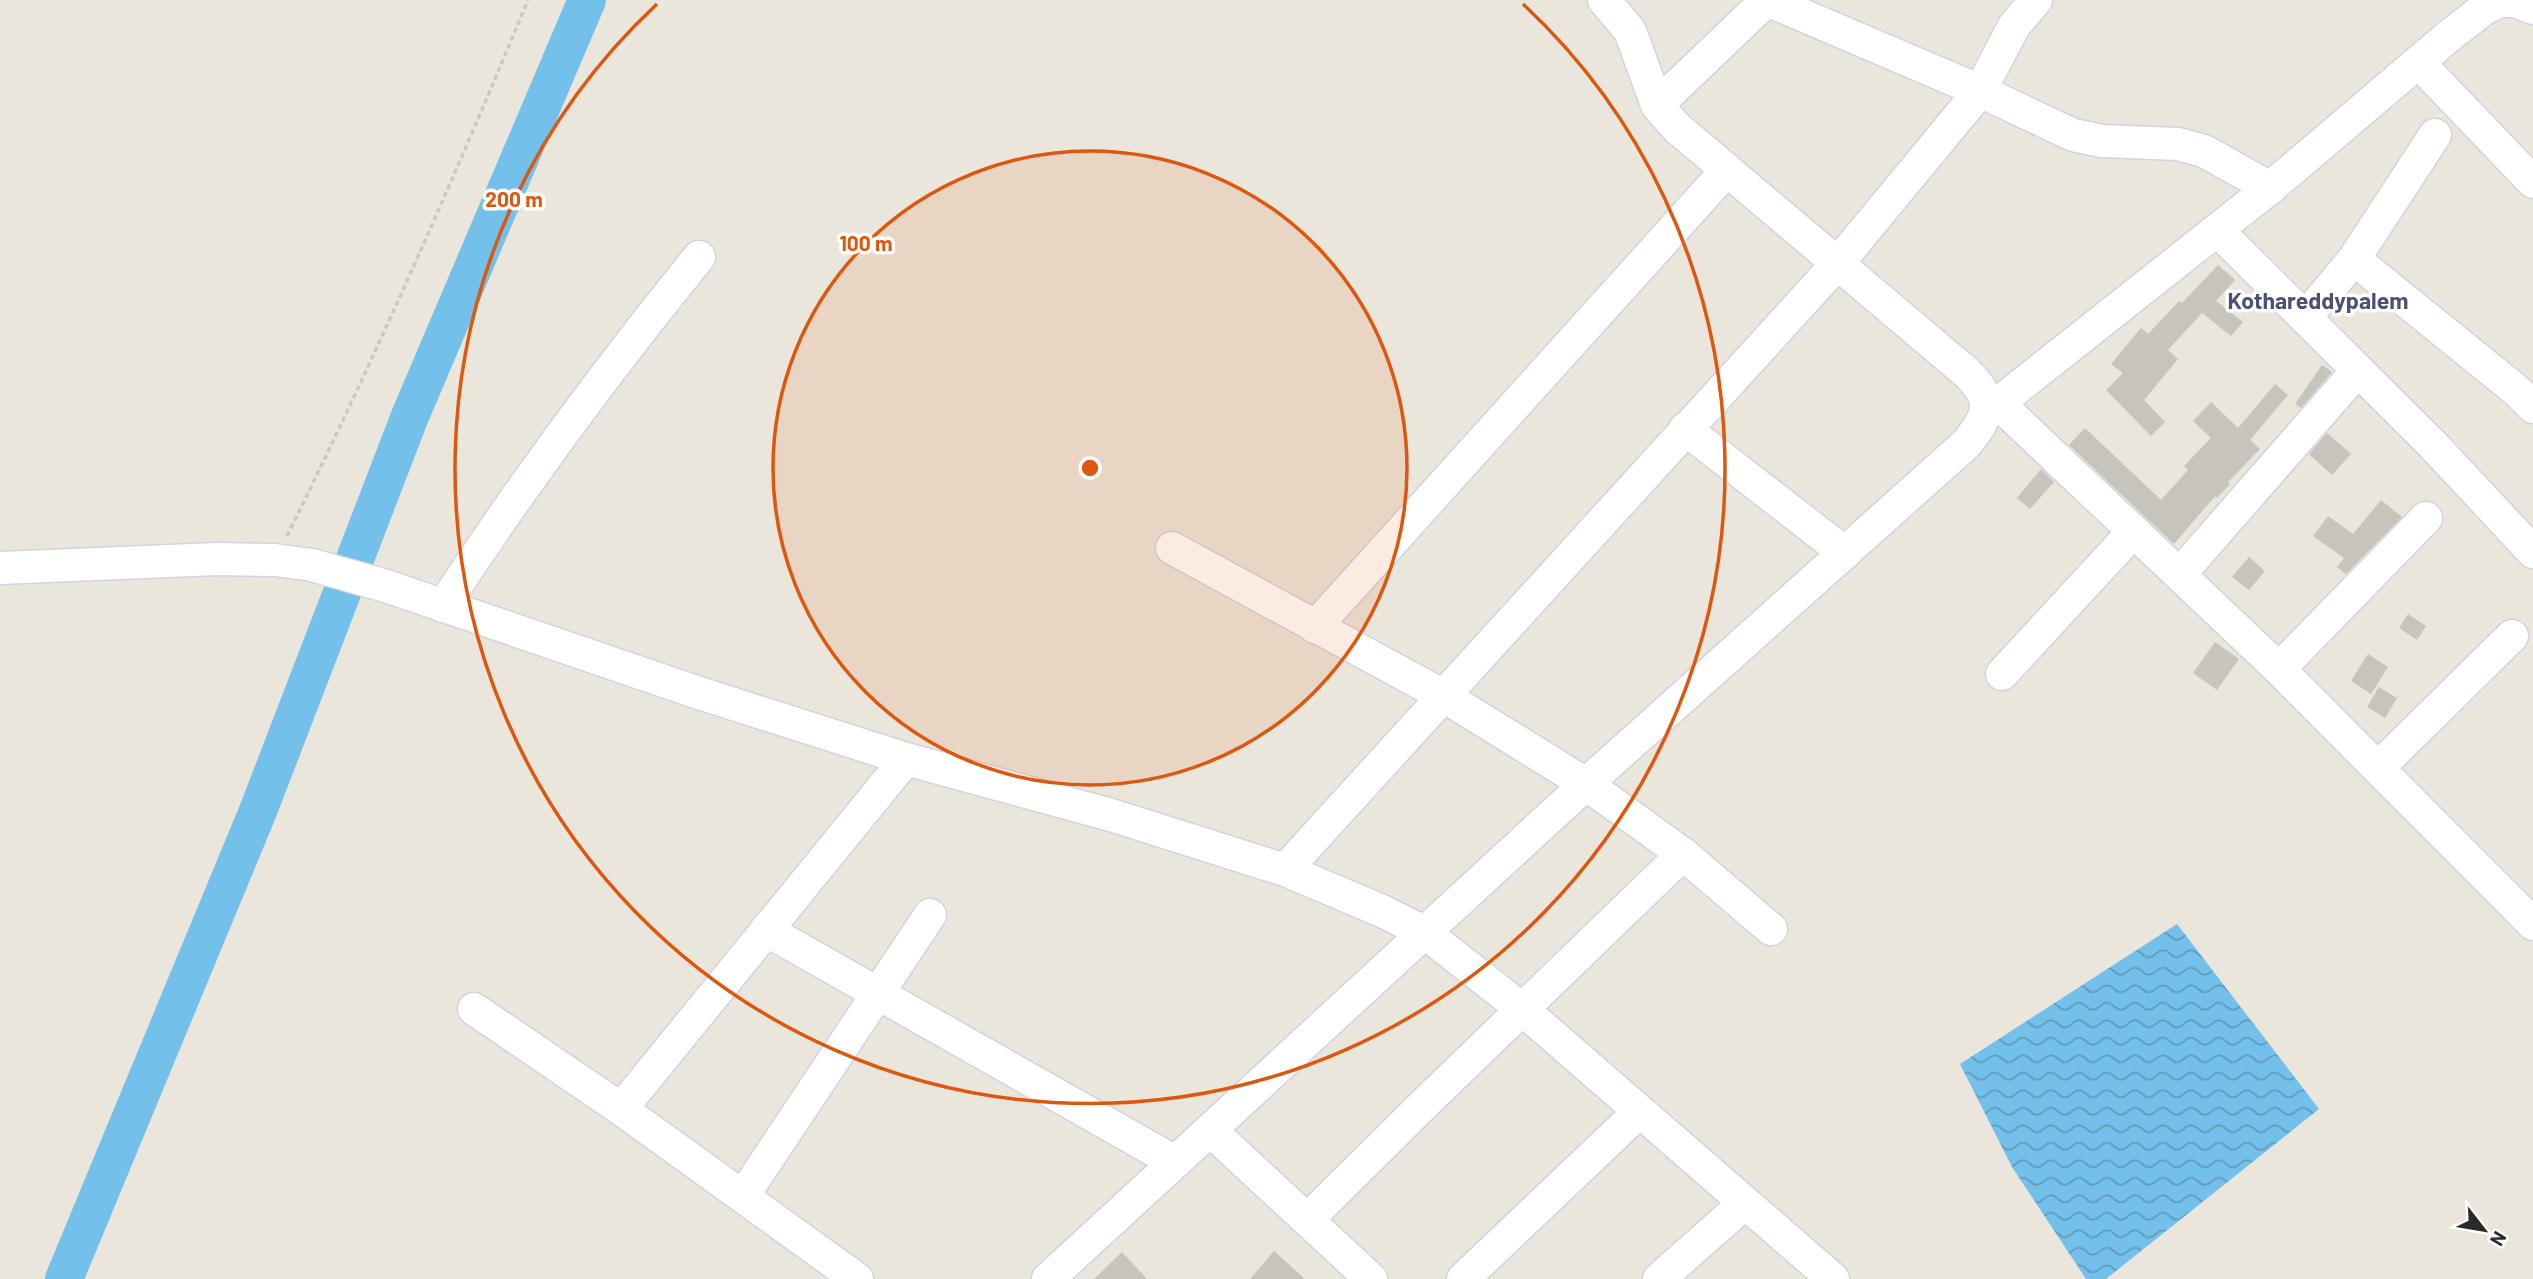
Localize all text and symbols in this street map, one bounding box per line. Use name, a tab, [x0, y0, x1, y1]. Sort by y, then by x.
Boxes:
text: 200 m	[485, 186, 543, 211]
text: 100 m	[839, 230, 893, 255]
district label: Kothareddypalem	[2228, 286, 2408, 314]
centre of rings	[1078, 456, 1102, 480]
north arrow	[2449, 1195, 2519, 1265]
text: N	[2486, 1228, 2512, 1250]

